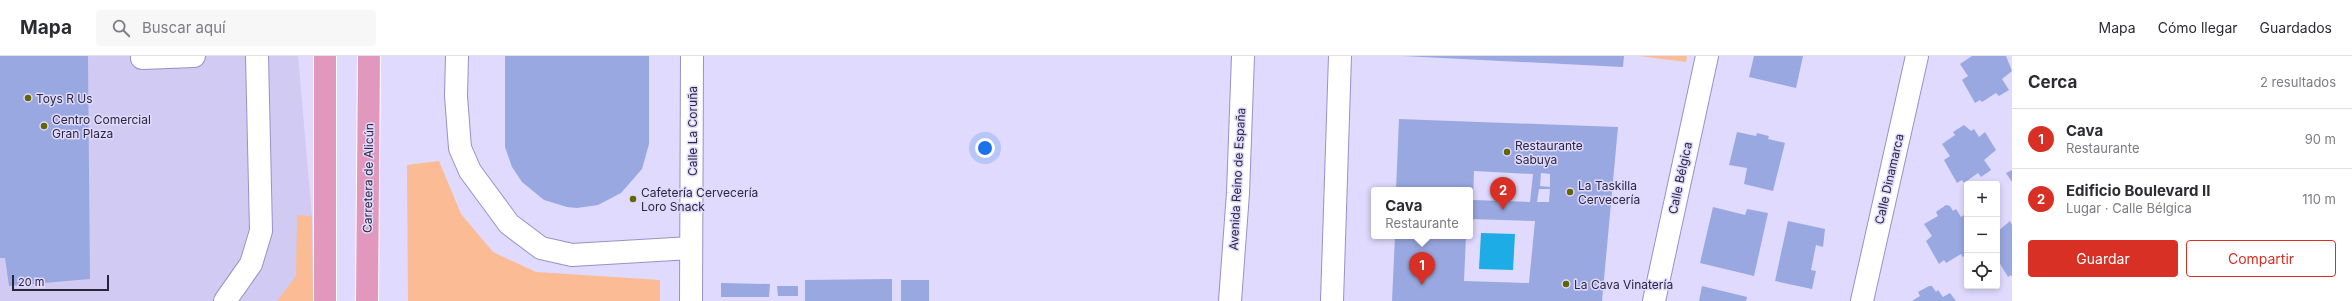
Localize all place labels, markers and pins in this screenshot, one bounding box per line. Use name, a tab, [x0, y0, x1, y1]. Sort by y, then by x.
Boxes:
place label: Toys R Us	[36, 91, 93, 106]
marker: Toys R Us	[23, 93, 33, 103]
place label: Centro Comercial Gran Plaza	[52, 112, 151, 141]
marker: Centro Comercial Gran Plaza	[39, 121, 49, 131]
place label: Restaurante Sabuya	[1515, 138, 1583, 167]
marker: Restaurante Sabuya	[1502, 147, 1512, 157]
pin: 2	[1490, 177, 1516, 210]
place label: La Taskilla Cervecería	[1578, 178, 1640, 207]
place label: Cafetería Cervecería Loro Snack	[641, 185, 758, 214]
marker: La Taskilla Cervecería	[1565, 187, 1575, 197]
marker: Cafetería Cervecería Loro Snack	[628, 194, 638, 204]
pin: 1	[1409, 252, 1435, 285]
place label: La Cava Vinatería	[1574, 277, 1673, 292]
marker: La Cava Vinatería	[1561, 279, 1571, 289]

